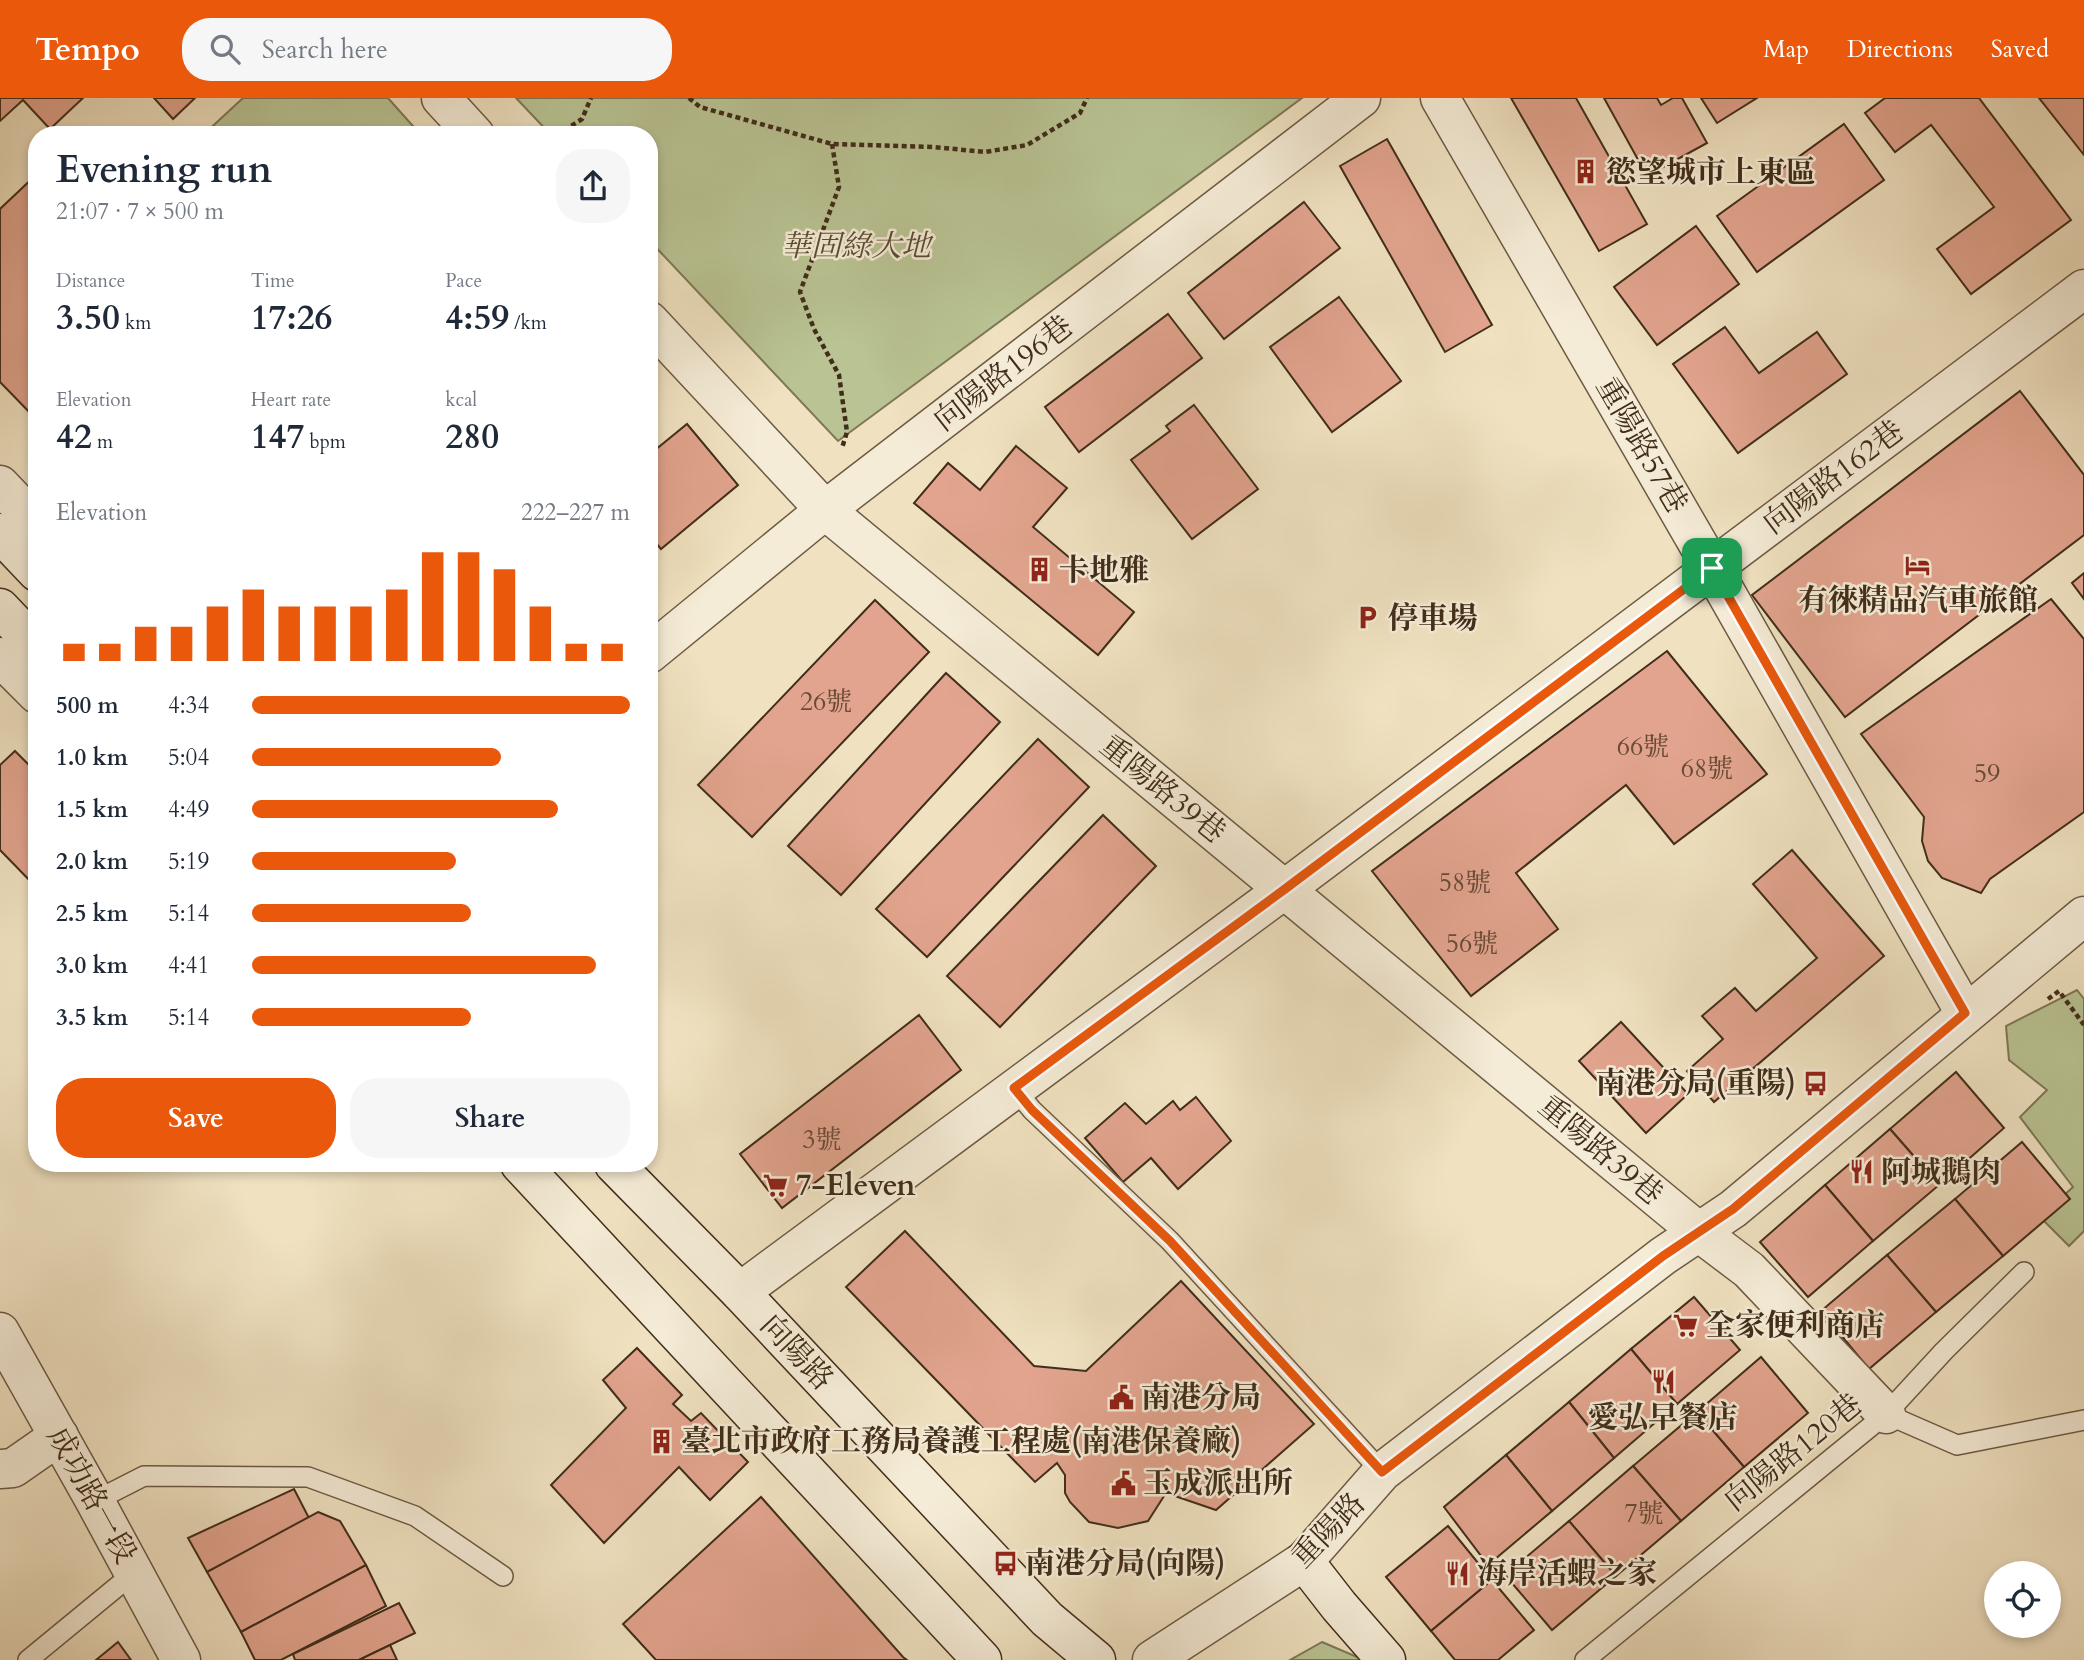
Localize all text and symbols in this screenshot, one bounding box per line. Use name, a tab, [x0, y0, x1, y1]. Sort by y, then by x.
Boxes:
search box	[182, 18, 672, 81]
text: Tempo	[35, 27, 140, 72]
icon: search	[206, 30, 244, 68]
text: Search here	[262, 32, 388, 67]
text: Map	[1763, 33, 1809, 66]
text: Directions	[1847, 33, 1953, 66]
text: Saved	[1991, 33, 2049, 66]
text: Evening run	[56, 144, 272, 196]
button: share	[556, 149, 630, 223]
place label: 慾望城市上東區	[1606, 152, 1816, 193]
building icon: 慾望城市上東區	[1572, 158, 1600, 186]
text: 21:07 · 7 × 500 m	[56, 196, 224, 227]
park label: 華固綠大地	[781, 226, 934, 267]
text: Distance	[56, 268, 125, 294]
text: Time	[251, 268, 295, 294]
text: Pace	[445, 268, 482, 294]
text: 3.50	[56, 294, 120, 342]
text: 17:26	[251, 294, 333, 342]
text: 4:59	[445, 294, 509, 342]
street label: 向陽路196巷	[925, 306, 1081, 441]
text: km	[120, 310, 151, 336]
text: /km	[509, 310, 547, 336]
street label: 重陽路57巷	[1586, 370, 1697, 521]
text: Elevation	[56, 387, 131, 413]
text: Heart rate	[251, 387, 331, 413]
text: kcal	[445, 387, 477, 413]
street label: 向陽路162巷	[1755, 411, 1912, 544]
text: 42	[56, 413, 92, 461]
text: 147	[251, 413, 304, 461]
text: 280	[445, 413, 499, 461]
text: m	[92, 429, 113, 455]
text: bpm	[304, 429, 346, 455]
text: Elevation	[56, 497, 147, 528]
text: 222–227 m	[521, 497, 630, 528]
pin	[1682, 538, 1742, 598]
icon: arrive	[1693, 549, 1731, 587]
place label: 卡地雅	[1059, 550, 1149, 591]
hotel icon: 有徠精品汽車旅館	[1904, 551, 1932, 579]
building icon: 卡地雅	[1025, 556, 1053, 584]
place label: 有徠精品汽車旅館	[1798, 580, 2038, 621]
place label: 停車場	[1388, 598, 1478, 639]
parking icon: 停車場	[1354, 604, 1382, 632]
house number: 26號	[800, 684, 852, 719]
text: 500 m	[56, 690, 119, 721]
text: 4:34	[168, 690, 209, 721]
street label: 重陽路39巷	[1091, 726, 1234, 853]
house number: 66號	[1617, 729, 1669, 764]
text: 1.0 km	[56, 742, 128, 773]
text: 5:04	[168, 742, 209, 773]
house number: 68號	[1681, 751, 1733, 786]
house number: 59	[1974, 756, 2000, 791]
text: 1.5 km	[56, 794, 128, 825]
text: 4:49	[168, 794, 209, 825]
text: 2.0 km	[56, 846, 128, 877]
text: 5:19	[168, 846, 209, 877]
house number: 58號	[1439, 865, 1491, 900]
text: 2.5 km	[56, 898, 128, 929]
text: 5:14	[168, 898, 209, 929]
house number: 56號	[1446, 926, 1498, 961]
text: 3.0 km	[56, 950, 128, 981]
text: 4:41	[168, 950, 209, 981]
text: 3.5 km	[56, 1002, 128, 1033]
text: 5:14	[168, 1002, 209, 1033]
place label: 南港分局(重陽)	[1596, 1063, 1796, 1104]
bus stop icon: 南港分局(重陽)	[1802, 1069, 1830, 1097]
button: Save	[56, 1078, 336, 1158]
button: Share	[350, 1078, 630, 1158]
street label: 重陽路39巷	[1530, 1086, 1672, 1215]
house number: 3號	[802, 1122, 842, 1157]
place label: 阿城鵝肉	[1881, 1152, 2001, 1193]
restaurant icon: 阿城鵝肉	[1847, 1158, 1875, 1186]
place label: 7-Eleven	[796, 1165, 915, 1206]
supermarket icon: 7-Eleven	[762, 1171, 790, 1199]
street label: 向陽路	[751, 1305, 842, 1399]
place label: 全家便利商店	[1705, 1305, 1885, 1346]
supermarket icon: 全家便利商店	[1671, 1311, 1699, 1339]
restaurant icon: 愛弘早餐店	[1649, 1368, 1677, 1396]
place label: 南港分局	[1141, 1377, 1261, 1418]
public building icon: 南港分局	[1107, 1383, 1135, 1411]
street label: 向陽路120巷	[1716, 1384, 1871, 1521]
place label: 愛弘早餐店	[1588, 1397, 1738, 1438]
street label: 成功路一段	[37, 1420, 146, 1571]
place label: 臺北市政府工務局養護工程處(南港保養廠)	[681, 1421, 1241, 1462]
building icon: 臺北市政府工務局養護工程處(南港保養廠)	[647, 1427, 675, 1455]
place label: 玉成派出所	[1143, 1463, 1293, 1504]
public building icon: 玉成派出所	[1109, 1469, 1137, 1497]
street label: 重陽路	[1282, 1484, 1374, 1577]
house number: 7號	[1624, 1496, 1664, 1531]
place label: 南港分局(向陽)	[1025, 1543, 1225, 1584]
bus stop icon: 南港分局(向陽)	[991, 1549, 1019, 1577]
place label: 海岸活蝦之家	[1477, 1553, 1657, 1594]
restaurant icon: 海岸活蝦之家	[1443, 1559, 1471, 1587]
map controls	[1984, 1561, 2061, 1638]
button: locate	[1984, 1561, 2061, 1638]

